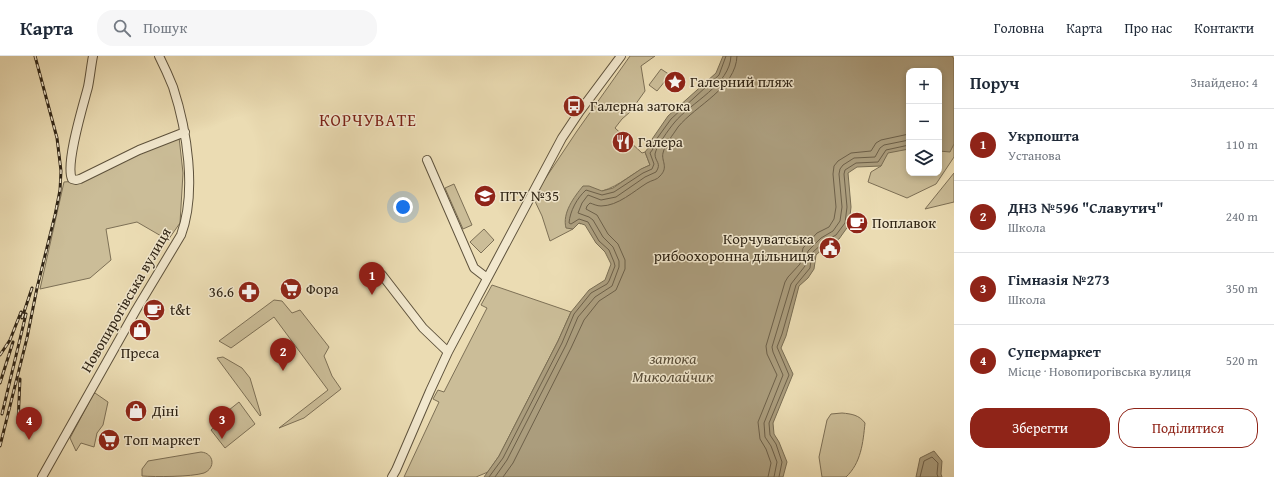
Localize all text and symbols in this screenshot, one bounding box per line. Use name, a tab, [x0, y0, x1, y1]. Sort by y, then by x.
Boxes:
search box	[97, 10, 377, 46]
text: Карта	[20, 14, 73, 42]
icon: search	[111, 17, 133, 39]
text: Пошук	[143, 17, 187, 38]
text: Головна	[994, 18, 1044, 38]
text: Карта	[1066, 18, 1102, 38]
text: Про нас	[1124, 18, 1172, 38]
text: Контакти	[1194, 18, 1254, 38]
map controls	[906, 68, 942, 176]
button: +	[906, 68, 942, 104]
place icon: Галерний пляж	[662, 69, 688, 95]
text: Поруч	[970, 70, 1019, 95]
place label: Галерний пляж	[690, 71, 793, 92]
text: Знайдено: 4	[1190, 73, 1258, 92]
bus stop icon: Галерна затока	[561, 93, 587, 119]
place label: Галерна затока	[590, 95, 691, 116]
button: −	[906, 104, 942, 140]
district label: КОРЧУВАТЕ	[319, 107, 417, 132]
text: Укрпошта	[1008, 125, 1079, 146]
restaurant icon: Галера	[610, 129, 636, 155]
place label: Галера	[638, 131, 684, 152]
text: 1	[980, 135, 986, 154]
text: 110 m	[1226, 135, 1258, 154]
button: layers	[906, 140, 942, 176]
text: Установа	[1008, 146, 1061, 165]
school or university icon: ПТУ №35	[472, 183, 498, 209]
place label: ПТУ №35	[500, 185, 559, 206]
your location	[393, 197, 413, 217]
text: ДНЗ №596 "Славутич"	[1008, 197, 1163, 218]
text: 2	[980, 207, 986, 226]
text: 240 m	[1226, 207, 1258, 226]
cafe icon: Поплавок	[844, 210, 870, 236]
place label: Поплавок	[872, 212, 936, 233]
text: Школа	[1008, 218, 1046, 237]
street label: Новопирогівська вулиця	[76, 223, 176, 376]
place label: Корчуватська рибоохоронна дільниця	[654, 228, 815, 266]
public building icon: Корчуватська рибоохоронна дільниця	[817, 235, 843, 261]
pin: 1	[359, 262, 385, 295]
text: Гімназія №273	[1008, 269, 1110, 290]
supermarket icon: Фора	[278, 276, 304, 302]
place label: Фора	[306, 278, 339, 299]
pharmacy icon: 36.6	[236, 279, 262, 305]
text: 3	[980, 279, 986, 298]
text: 350 m	[1226, 279, 1258, 298]
place label: 36.6	[209, 281, 234, 302]
text: Школа	[1008, 290, 1046, 309]
cafe icon: t&t	[141, 297, 167, 323]
place label: t&t	[170, 299, 191, 320]
shop icon: Преса	[127, 317, 153, 343]
pin: 2	[270, 338, 296, 371]
text: Супермаркет	[1008, 341, 1101, 362]
place label: Преса	[121, 342, 160, 363]
water label: затока Миколайчик	[632, 346, 714, 388]
text: 4	[980, 351, 986, 370]
text: 520 m	[1226, 351, 1258, 370]
text: Місце · Новопирогівська вулиця	[1008, 362, 1191, 381]
shop icon: Діні	[123, 398, 149, 424]
place label: Діні	[151, 400, 179, 421]
pin: 3	[209, 406, 235, 439]
pin: 4	[16, 407, 42, 440]
button: Зберегти	[970, 408, 1110, 448]
button: Поділитися	[1118, 408, 1258, 448]
supermarket icon: Топ маркет	[96, 427, 122, 453]
place label: Топ маркет	[124, 429, 201, 450]

